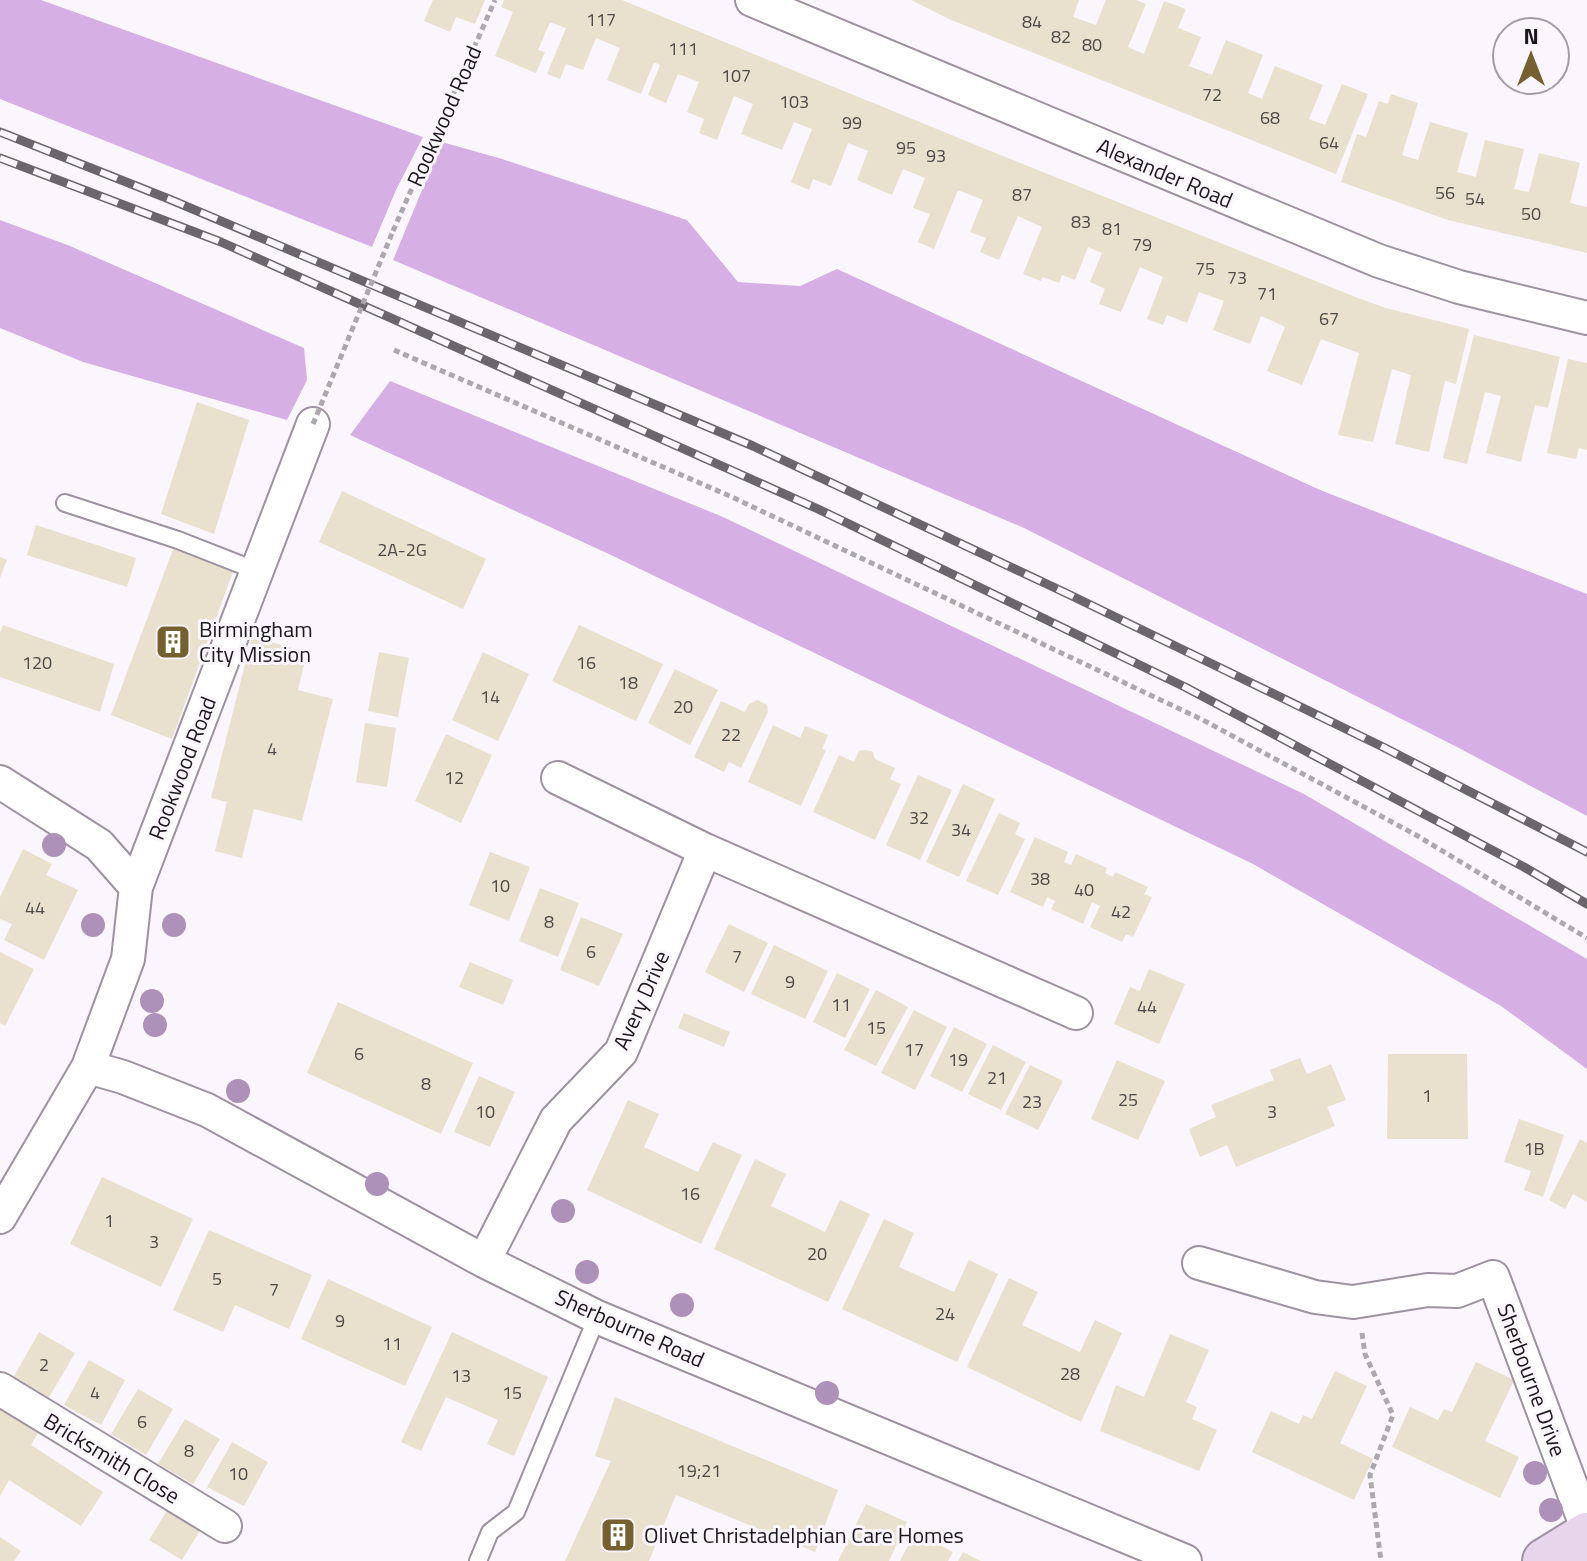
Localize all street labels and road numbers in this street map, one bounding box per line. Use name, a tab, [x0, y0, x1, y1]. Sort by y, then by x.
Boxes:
street label: Rookwood Road	[398, 40, 490, 192]
street label: Alexander Road	[1092, 129, 1238, 217]
street label: Rookwood Road	[139, 691, 225, 845]
street label: Avery Drive	[604, 945, 678, 1055]
street label: Sherbourne Road	[550, 1280, 710, 1376]
street label: Sherbourne Drive	[1489, 1299, 1575, 1461]
street label: Bricksmith Close	[37, 1404, 187, 1512]

